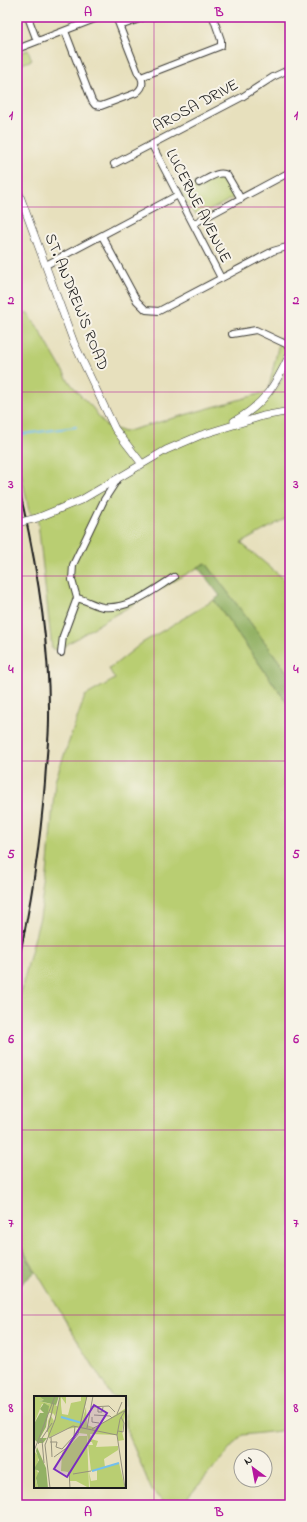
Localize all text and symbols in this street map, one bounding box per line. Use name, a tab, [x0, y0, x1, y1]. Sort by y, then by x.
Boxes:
text: A	[84, 3, 92, 22]
text: B	[214, 3, 224, 22]
street label: AROSA DRIVE	[149, 73, 243, 139]
text: 1	[9, 106, 14, 125]
text: 1	[294, 106, 299, 125]
street label: LUCERNE AVENUE	[159, 145, 237, 267]
street label: ST. ANDREW'S ROAD	[37, 230, 115, 374]
text: 2	[7, 291, 15, 310]
text: 2	[292, 291, 300, 310]
text: 3	[7, 475, 14, 494]
text: 3	[292, 475, 299, 494]
text: 4	[7, 660, 14, 679]
text: 4	[292, 660, 299, 679]
text: 5	[7, 845, 15, 864]
text: 5	[292, 845, 300, 864]
text: 6	[7, 1030, 14, 1049]
text: 6	[292, 1030, 299, 1049]
text: 7	[8, 1214, 14, 1233]
text: 7	[293, 1214, 299, 1233]
inset map	[34, 1396, 126, 1488]
text: 8	[8, 1399, 14, 1418]
text: 8	[293, 1399, 299, 1418]
north arrow	[233, 1448, 273, 1488]
text: N	[241, 1452, 256, 1469]
text: A	[84, 1503, 92, 1522]
text: B	[214, 1503, 224, 1522]

